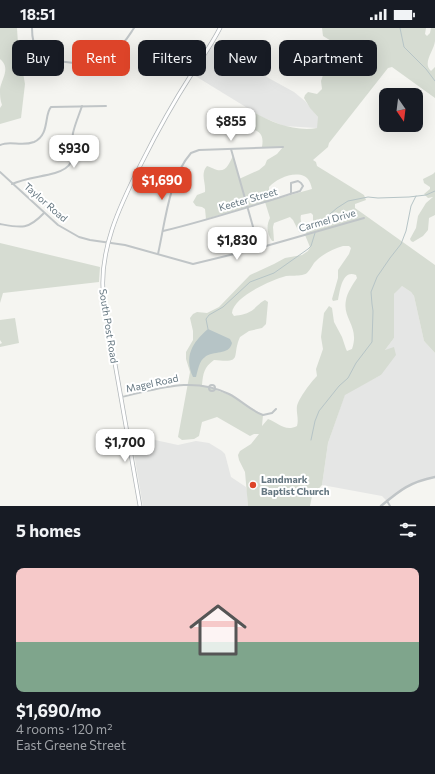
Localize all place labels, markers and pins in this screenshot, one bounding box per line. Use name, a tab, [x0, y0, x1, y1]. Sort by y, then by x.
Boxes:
pin: $855	[207, 108, 255, 142]
pin: $930	[50, 135, 98, 169]
pin: $1,690	[129, 167, 195, 201]
pin: $1,830	[204, 227, 270, 261]
pin: $1,700	[92, 429, 158, 463]
place label: Landmark Baptist Church	[261, 473, 330, 497]
marker: Landmark Baptist Church	[248, 480, 258, 490]

